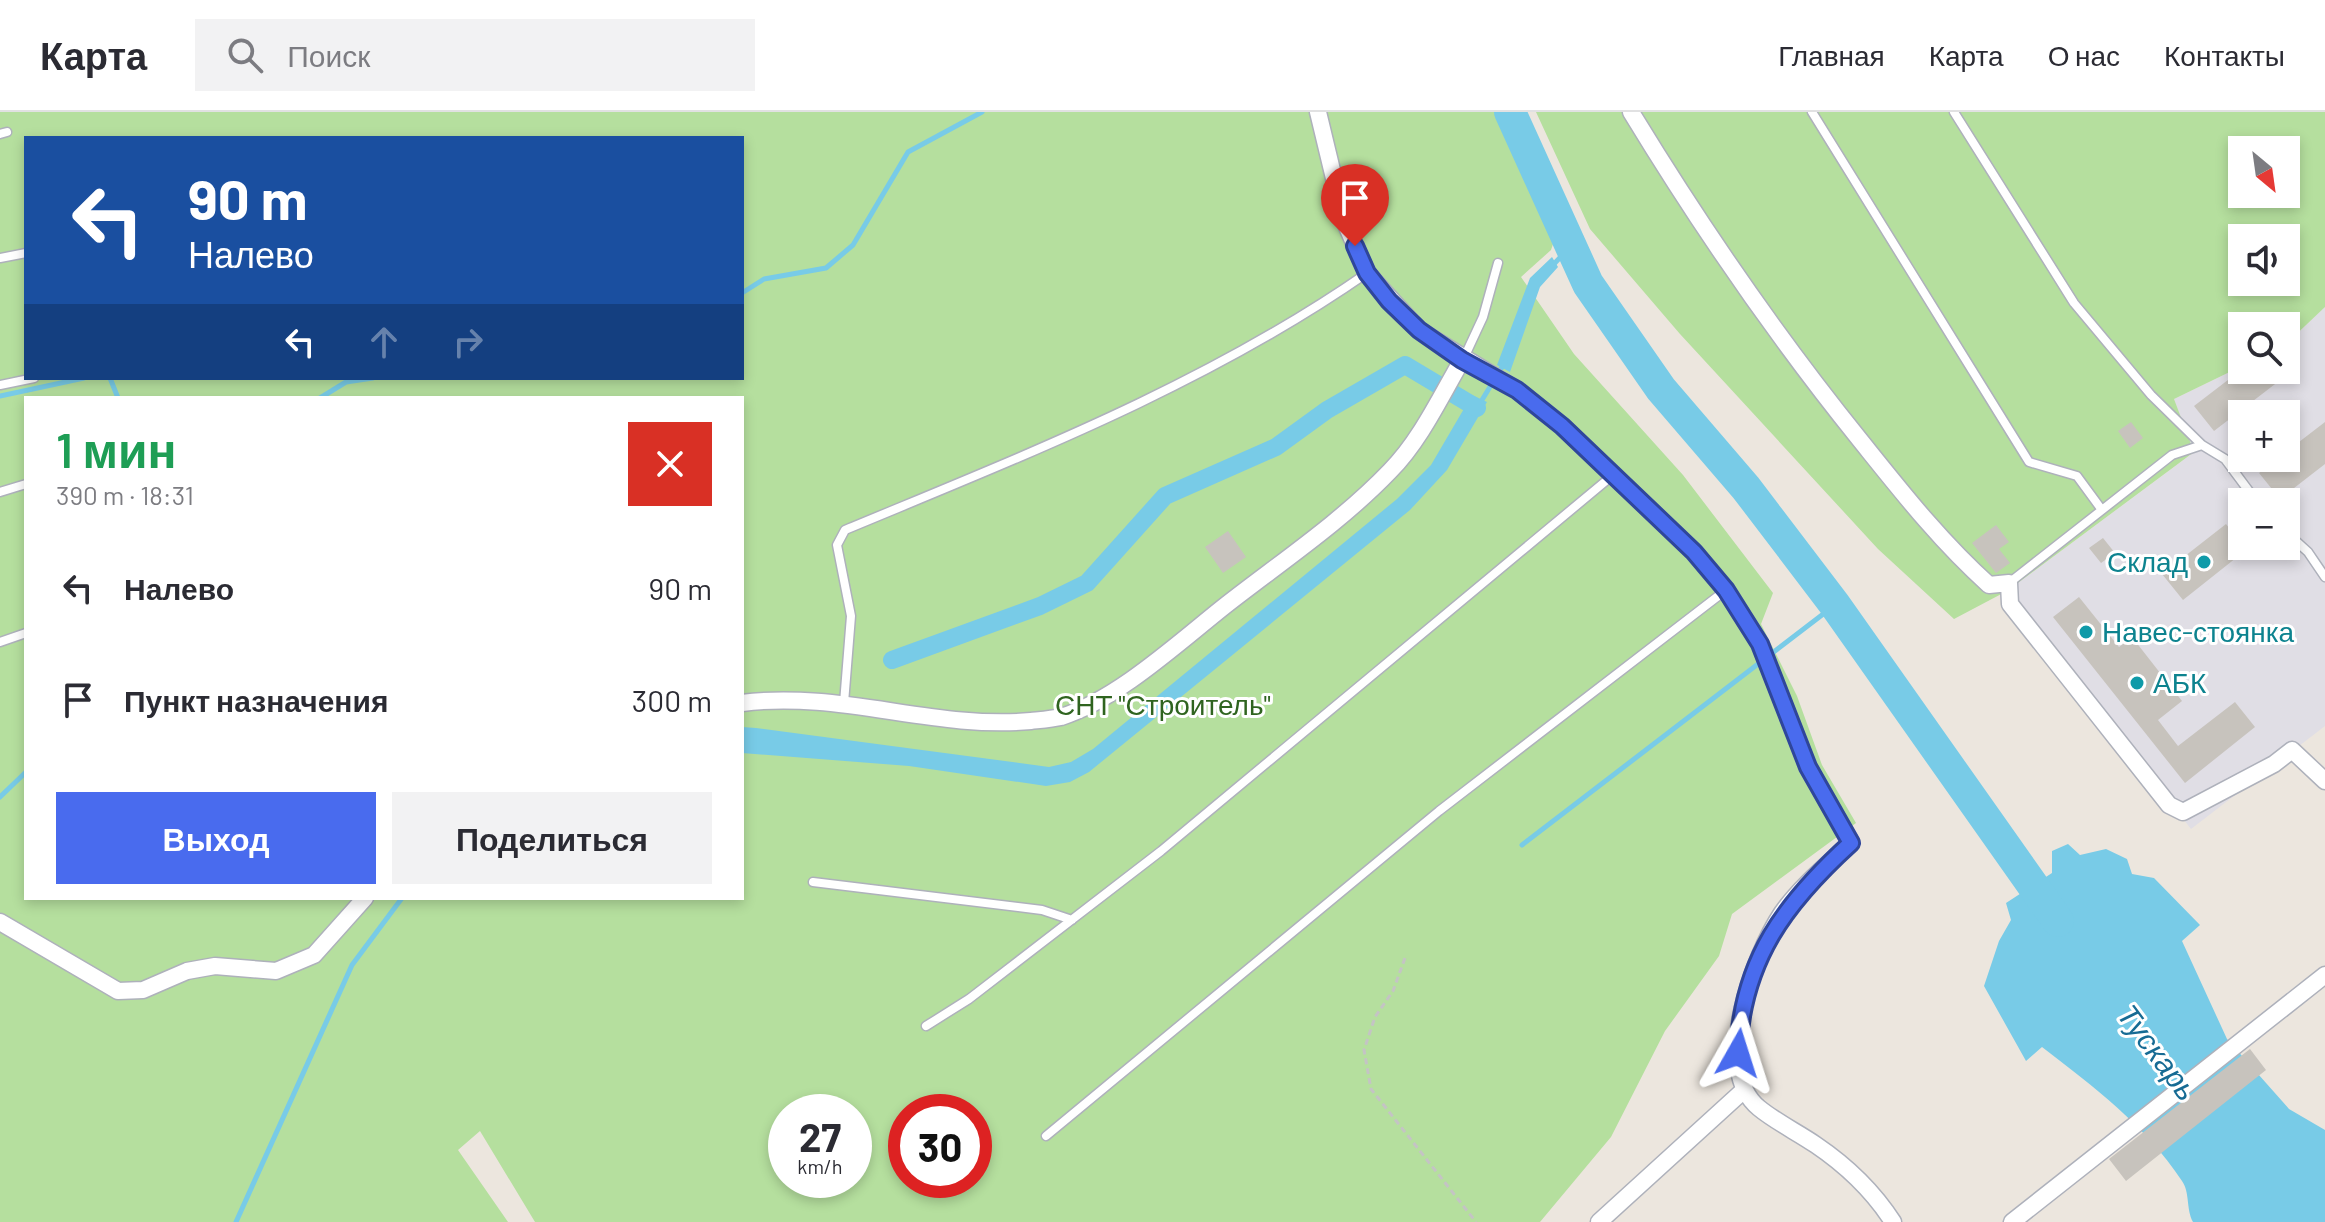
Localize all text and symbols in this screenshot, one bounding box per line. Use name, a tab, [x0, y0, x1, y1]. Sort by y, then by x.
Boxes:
search box	[195, 19, 755, 91]
text: Карта	[40, 32, 147, 78]
icon: search	[223, 33, 267, 77]
text: Поиск	[287, 37, 370, 73]
text: Главная	[1778, 38, 1885, 72]
text: Карта	[1929, 38, 2004, 72]
text: О нас	[2048, 38, 2120, 72]
text: Контакты	[2164, 38, 2285, 72]
north arrow	[2228, 136, 2300, 208]
map controls	[2228, 136, 2300, 560]
text: 90 m	[188, 164, 308, 231]
pin	[1321, 164, 1389, 246]
icon: left	[56, 168, 160, 272]
icon: arrive	[1333, 176, 1377, 220]
button: sound	[2228, 224, 2300, 296]
text: Налево	[188, 232, 314, 275]
button: search	[2228, 312, 2300, 384]
icon: left	[278, 320, 322, 364]
icon: ahead	[362, 320, 406, 364]
icon: right	[446, 320, 490, 364]
button: +	[2228, 400, 2300, 472]
text: 1 мин	[56, 420, 177, 478]
button: close	[628, 422, 712, 506]
text: 390 m · 18:31	[56, 479, 194, 510]
button: −	[2228, 488, 2300, 560]
place label: Склад	[2107, 544, 2188, 578]
marker: Склад	[2195, 553, 2213, 571]
icon: left	[56, 566, 100, 610]
text: Налево	[124, 570, 234, 606]
text: 90 m	[649, 570, 712, 606]
place label: Навес-стоянка	[2102, 614, 2295, 648]
marker: Навес-стоянка	[2077, 623, 2095, 641]
place label: АБК	[2153, 665, 2207, 699]
marker: АБК	[2128, 674, 2146, 692]
icon: arrive	[56, 678, 100, 722]
text: Пункт назначения	[124, 682, 388, 718]
text: 300 m	[632, 682, 712, 718]
park label: СНТ "Строитель"	[1055, 687, 1271, 721]
button: Выход	[56, 792, 376, 884]
button: Поделиться	[392, 792, 712, 884]
water label: Тускарь	[2111, 997, 2206, 1107]
position arrow	[1696, 1011, 1780, 1095]
speed limit sign: 30	[888, 1094, 992, 1198]
text: 27	[799, 1112, 841, 1160]
text: km/h	[797, 1154, 843, 1178]

